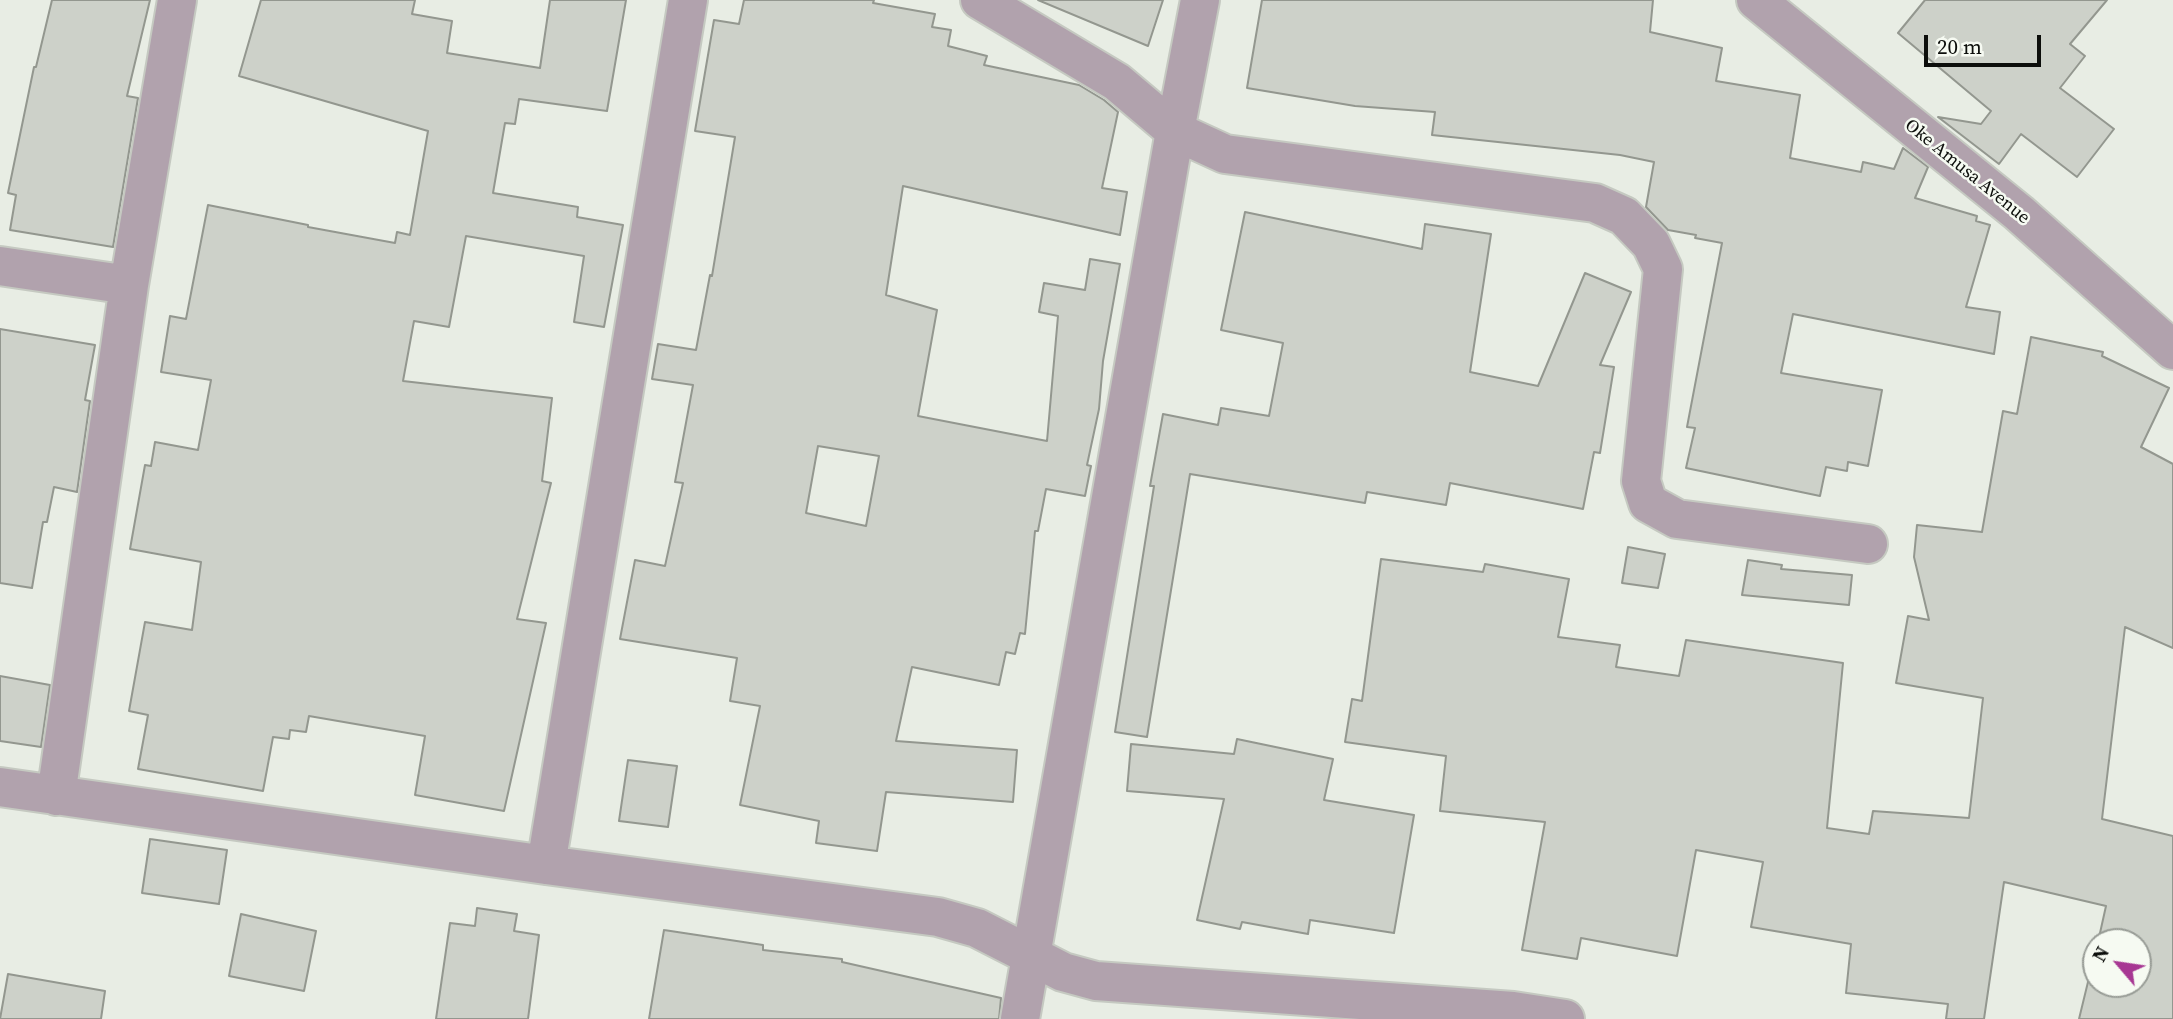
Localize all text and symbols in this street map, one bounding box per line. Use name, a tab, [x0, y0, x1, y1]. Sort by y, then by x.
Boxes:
scale bar	[1928, 21, 2045, 65]
text: 20 m	[1937, 32, 1982, 61]
street label: Oke Amusa Avenue	[1900, 115, 2034, 229]
north arrow	[2082, 928, 2152, 998]
text: N	[2086, 941, 2115, 966]

